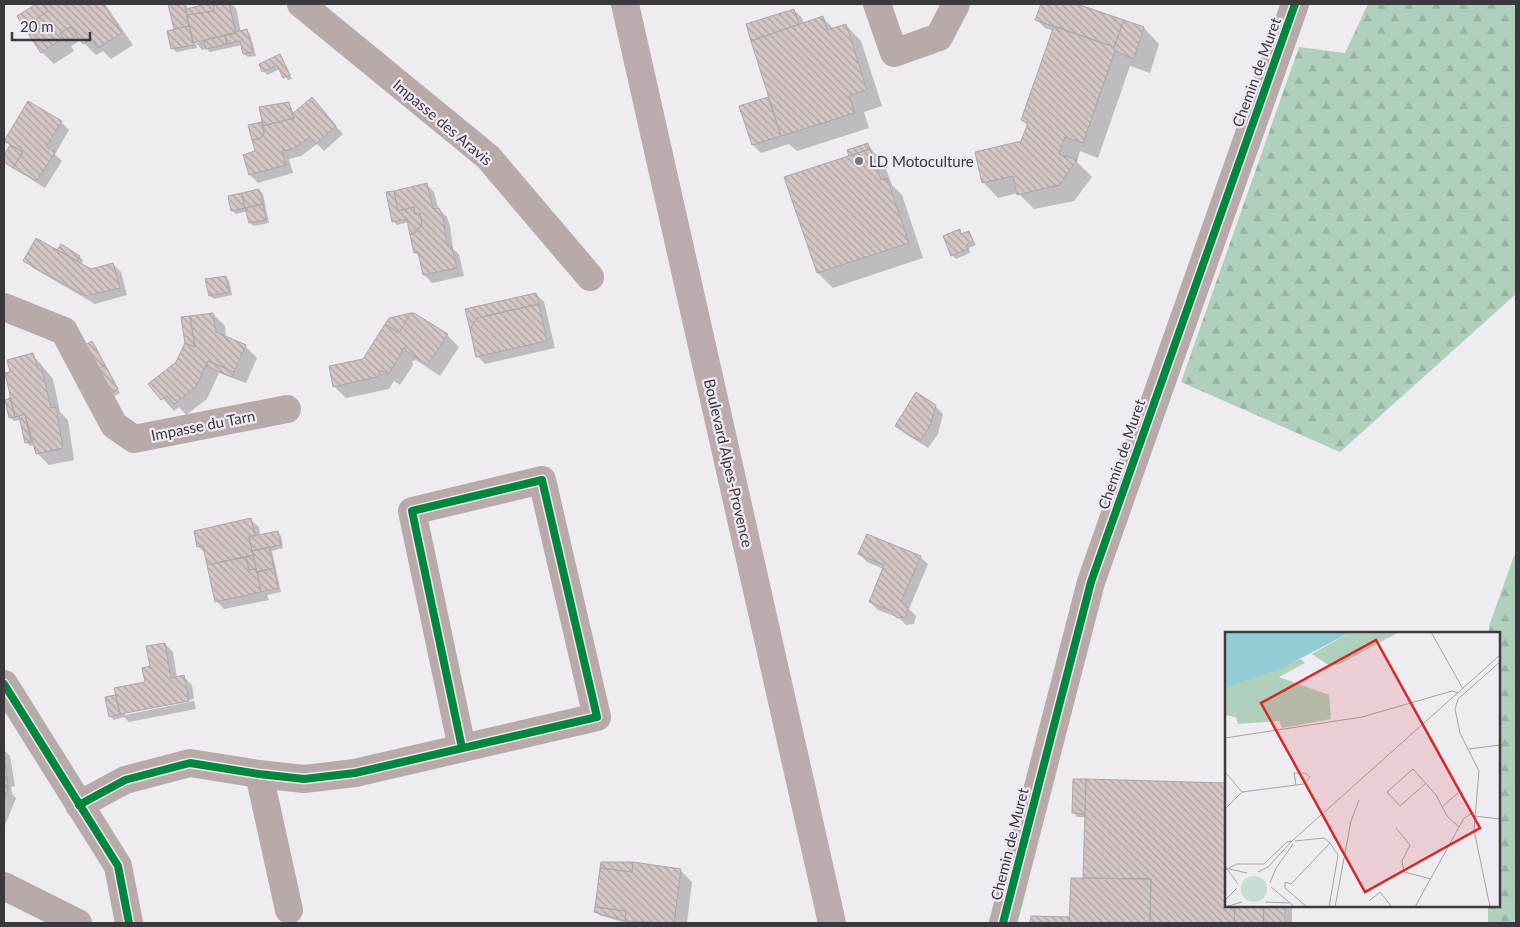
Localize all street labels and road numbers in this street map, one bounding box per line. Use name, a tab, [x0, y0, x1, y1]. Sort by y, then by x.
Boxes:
street label: Chemin de Muret	[1228, 14, 1284, 129]
street label: Impasse des Aravis	[390, 75, 496, 169]
street label: Boulevard Alpes-Provence	[701, 377, 757, 549]
street label: Chemin de Muret	[1094, 396, 1148, 511]
street label: Impasse du Tarn	[149, 406, 257, 444]
street label: Chemin de Muret	[986, 785, 1032, 902]

